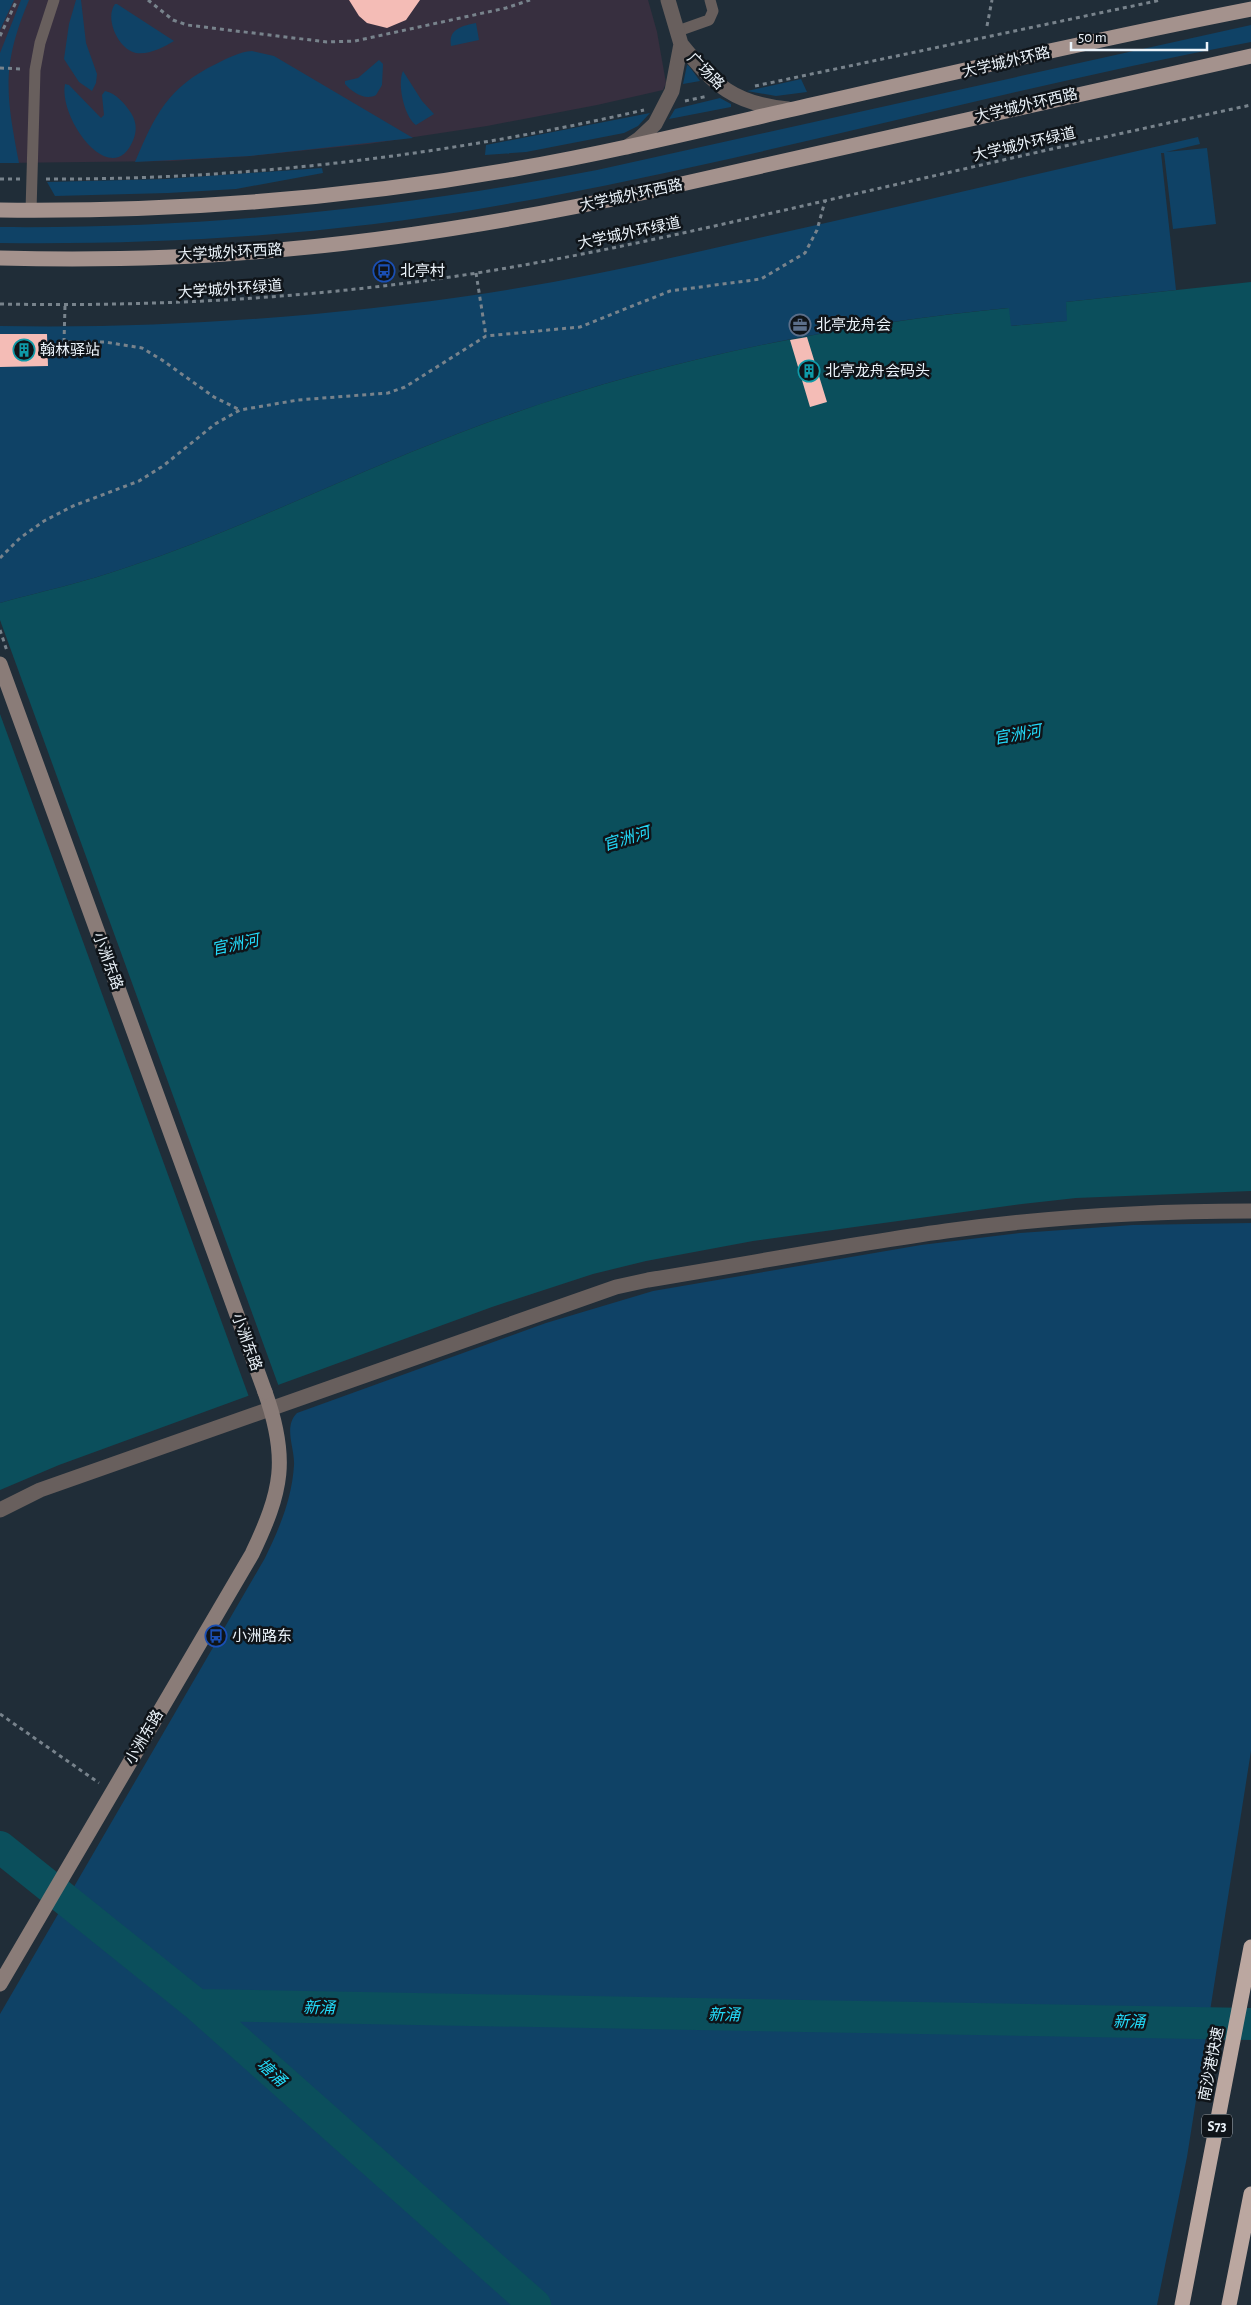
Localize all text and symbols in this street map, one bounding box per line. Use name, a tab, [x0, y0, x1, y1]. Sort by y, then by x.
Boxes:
scale bar	[1071, 20, 1207, 52]
text: 50 m	[1078, 30, 1107, 45]
street label: 大学城外环路	[960, 44, 1052, 80]
street label: 广场路	[684, 49, 728, 93]
street label: 大学城外环西路	[973, 85, 1079, 125]
street label: 大学城外环绿道	[971, 124, 1077, 164]
street label: 大学城外环西路	[578, 176, 684, 214]
street label: 大学城外环绿道	[576, 214, 682, 252]
street label: 大学城外环西路	[177, 241, 283, 263]
bus stop icon: 北亭村	[372, 259, 396, 283]
place label: 北亭村	[400, 262, 445, 279]
street label: 大学城外环绿道	[177, 277, 283, 301]
office icon: 北亭龙舟会	[788, 313, 812, 337]
place label: 北亭龙舟会	[816, 316, 891, 333]
building icon: 翰林驿站	[12, 338, 36, 362]
place label: 翰林驿站	[40, 342, 100, 358]
building icon: 北亭龙舟会码头	[797, 359, 821, 383]
place label: 北亭龙舟会码头	[825, 362, 930, 379]
water label: 官洲河	[992, 721, 1045, 747]
water label: 官洲河	[601, 822, 654, 854]
street label: 小洲东路	[90, 930, 127, 992]
water label: 官洲河	[210, 931, 263, 958]
street label: 小洲东路	[229, 1311, 266, 1373]
bus stop icon: 小洲路东	[204, 1624, 228, 1648]
place label: 小洲路东	[232, 1627, 292, 1644]
street label: 小洲东路	[121, 1707, 166, 1767]
water label: 新涌	[303, 1999, 337, 2016]
water label: 新涌	[708, 2006, 742, 2023]
water label: 新涌	[1113, 2013, 1147, 2030]
street label: 南沙港快速	[1196, 2026, 1226, 2102]
water label: 塘涌	[254, 2055, 291, 2091]
road number: S73	[1202, 2114, 1232, 2138]

